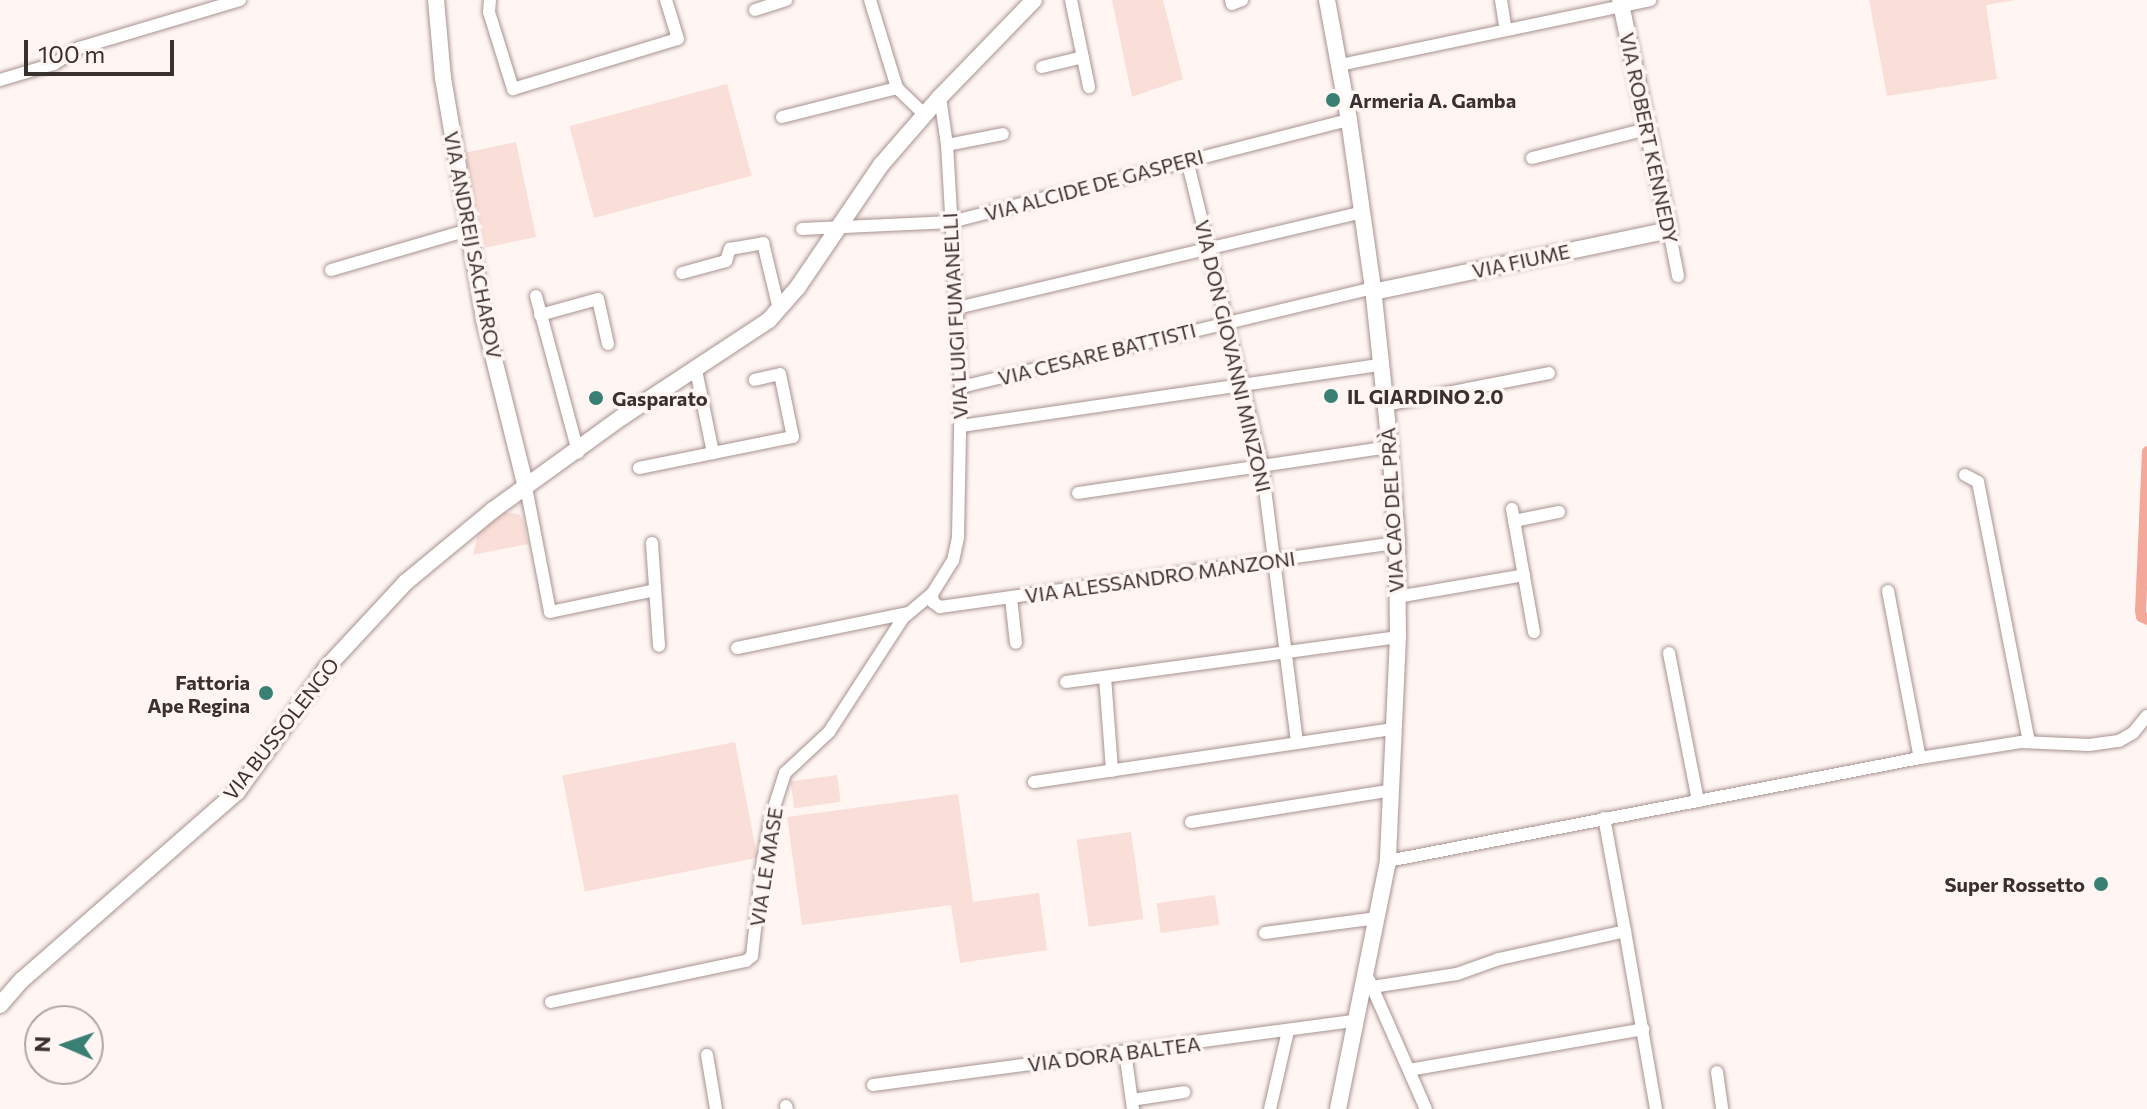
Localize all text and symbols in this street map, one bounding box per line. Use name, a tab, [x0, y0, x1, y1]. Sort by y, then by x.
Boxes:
scale bar	[28, 24, 178, 74]
street label: VIA ROBERT KENNEDY	[1615, 30, 1683, 246]
text: 100 m	[38, 39, 105, 68]
place label: Armeria A. Gamba	[1349, 88, 1516, 112]
marker: Armeria A. Gamba	[1324, 91, 1342, 109]
street label: VIA ANDREIJ SACHAROV	[439, 129, 507, 361]
street label: VIA ALCIDE DE GASPERI	[982, 144, 1206, 226]
street label: VIA LUIGI FUMANELLI	[938, 212, 972, 420]
street label: VIA DON GIOVANNI MINZONI	[1190, 218, 1276, 494]
street label: VIA FIUME	[1470, 239, 1572, 283]
street label: VIA CESARE BATTISTI	[996, 318, 1198, 390]
place label: IL GIARDINO 2.0	[1347, 384, 1504, 408]
place label: Gasparato	[612, 386, 708, 410]
marker: IL GIARDINO 2.0	[1322, 387, 1340, 405]
marker: Gasparato	[587, 389, 605, 407]
street label: VIA CAO DEL PRÀ	[1376, 427, 1408, 593]
street label: VIA ALESSANDRO MANZONI	[1023, 546, 1297, 608]
street label: VIA BUSSOLENGO	[218, 653, 344, 805]
place label: Fattoria Ape Regina	[147, 670, 250, 717]
marker: Fattoria Ape Regina	[257, 684, 275, 702]
street label: VIA LE MASE	[745, 806, 787, 928]
place label: Super Rossetto	[1944, 872, 2085, 896]
marker: Super Rossetto	[2092, 875, 2110, 893]
north arrow	[24, 1005, 104, 1085]
street label: VIA DORA BALTEA	[1026, 1032, 1202, 1076]
text: N	[28, 1035, 55, 1053]

